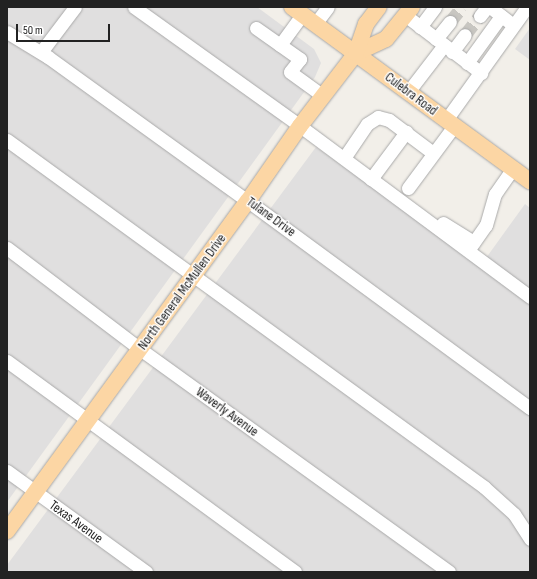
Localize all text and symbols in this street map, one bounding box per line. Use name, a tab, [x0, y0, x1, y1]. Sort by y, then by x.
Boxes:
scale bar	[18, 16, 112, 42]
text: 50 m	[23, 23, 43, 38]
street label: Culebra Road	[381, 69, 441, 119]
street label: Tulane Drive	[243, 194, 299, 240]
street label: North General McMullen Drive	[134, 231, 230, 353]
street label: Waverly Avenue	[192, 384, 262, 440]
street label: Texas Avenue	[46, 497, 106, 547]

